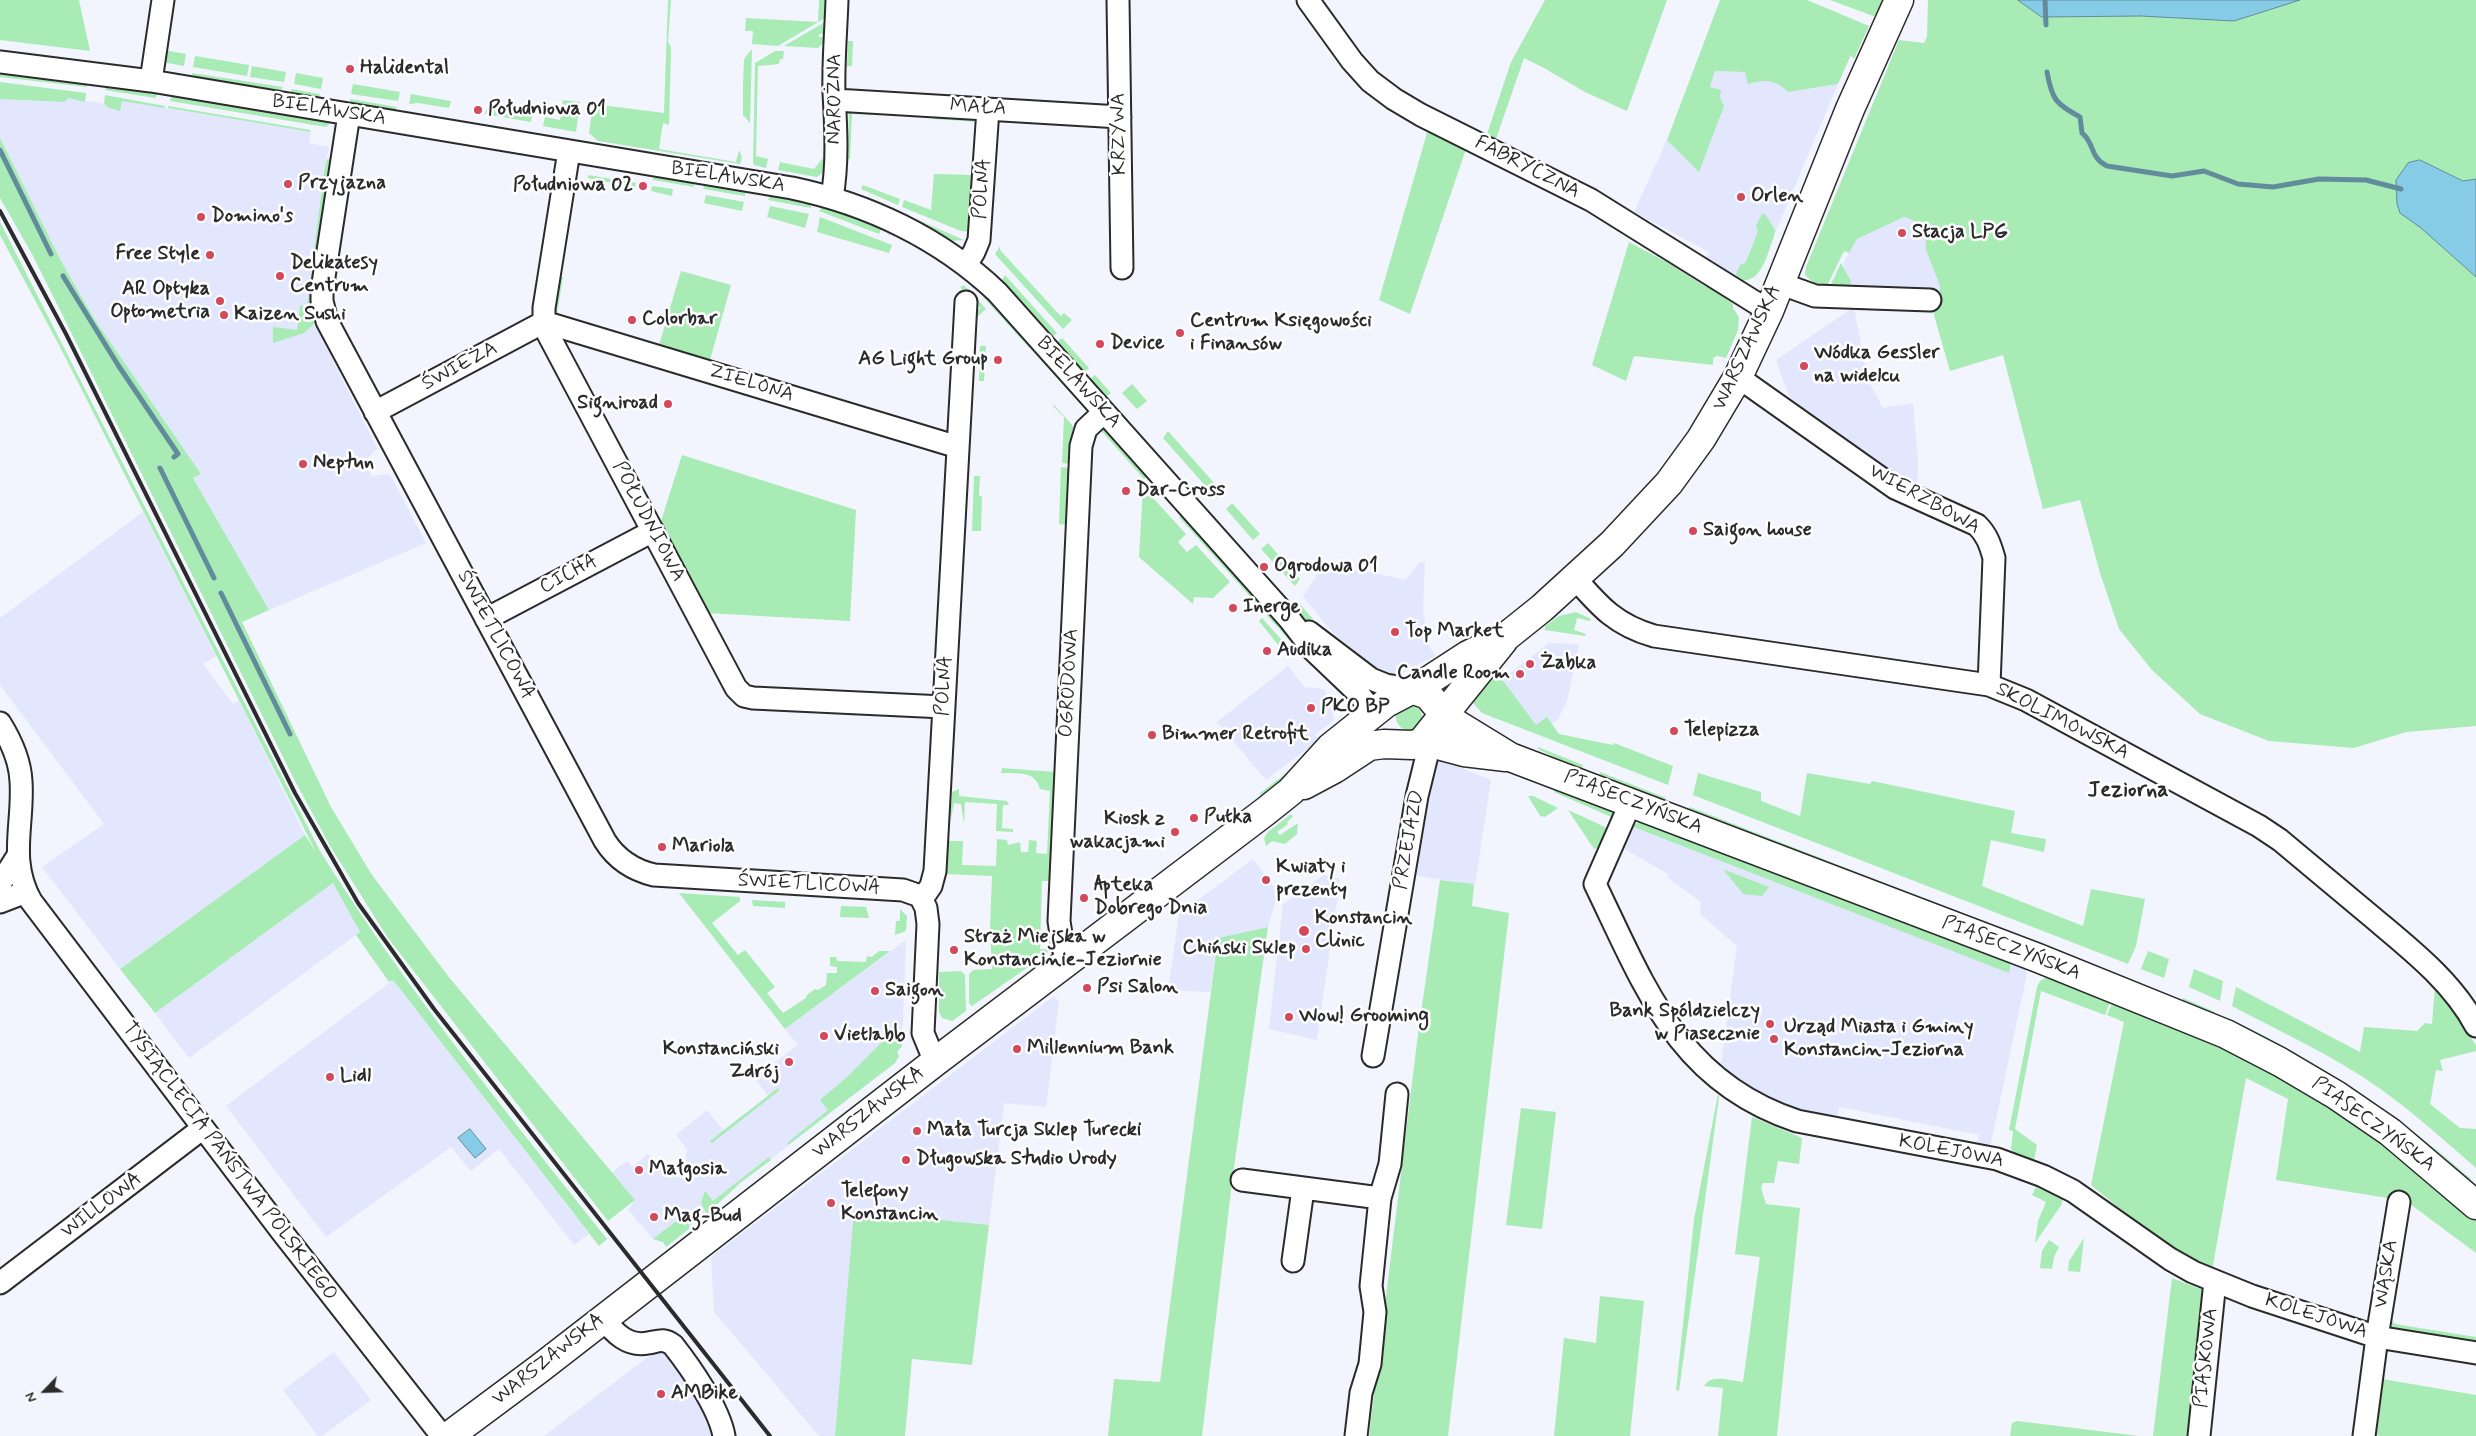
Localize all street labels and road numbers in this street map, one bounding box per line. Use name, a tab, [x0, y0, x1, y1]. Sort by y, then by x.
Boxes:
street label: NAROŻNA	[824, 54, 848, 144]
street label: BIELAWSKA	[270, 90, 388, 132]
street label: KRZYWA	[1107, 93, 1133, 175]
street label: MAŁA	[949, 95, 1007, 121]
street label: FABRYCZNA	[1471, 131, 1583, 205]
street label: BIELAWSKA	[669, 157, 787, 199]
street label: POLNA	[969, 158, 997, 220]
street label: WARSZAWSKA	[1708, 281, 1788, 415]
street label: BIELAWSKA	[1031, 332, 1125, 434]
street label: ŚWIEŻA	[418, 337, 502, 397]
street label: ZIELONA	[705, 360, 797, 408]
street label: POŁUDNIOWA	[606, 458, 690, 586]
street label: WIERZBOWA	[1864, 460, 1984, 540]
street label: CICHA	[536, 550, 602, 600]
street label: ŚWIETLICOWA	[451, 566, 539, 704]
street label: OGRODOWA	[1055, 628, 1085, 738]
street label: POLNA	[931, 655, 959, 717]
street label: SKOLIMOWSKA	[1991, 678, 2133, 766]
street label: PIASECZYŃSKA	[1560, 765, 1706, 841]
street label: PRZEJAZD	[1389, 788, 1431, 892]
street label: ŚWIETLICOWA	[737, 869, 881, 901]
street label: PIASECZYŃSKA	[1938, 911, 2084, 987]
street label: TYSIĄCLECIA PAŃSTWA POLSKIEGO	[116, 1018, 342, 1306]
street label: WARSZAWSKA	[808, 1062, 930, 1164]
street label: PIASECZYŃSKA	[2307, 1072, 2439, 1178]
street label: KOLEJOWA	[1896, 1130, 2006, 1174]
street label: WILLOWA	[57, 1168, 147, 1244]
street label: WĄSKA	[2370, 1238, 2404, 1310]
street label: KOLEJOWA	[2262, 1289, 2370, 1345]
street label: PIASKOWA	[2190, 1307, 2224, 1409]
street label: WARSZAWSKA	[488, 1309, 610, 1411]

